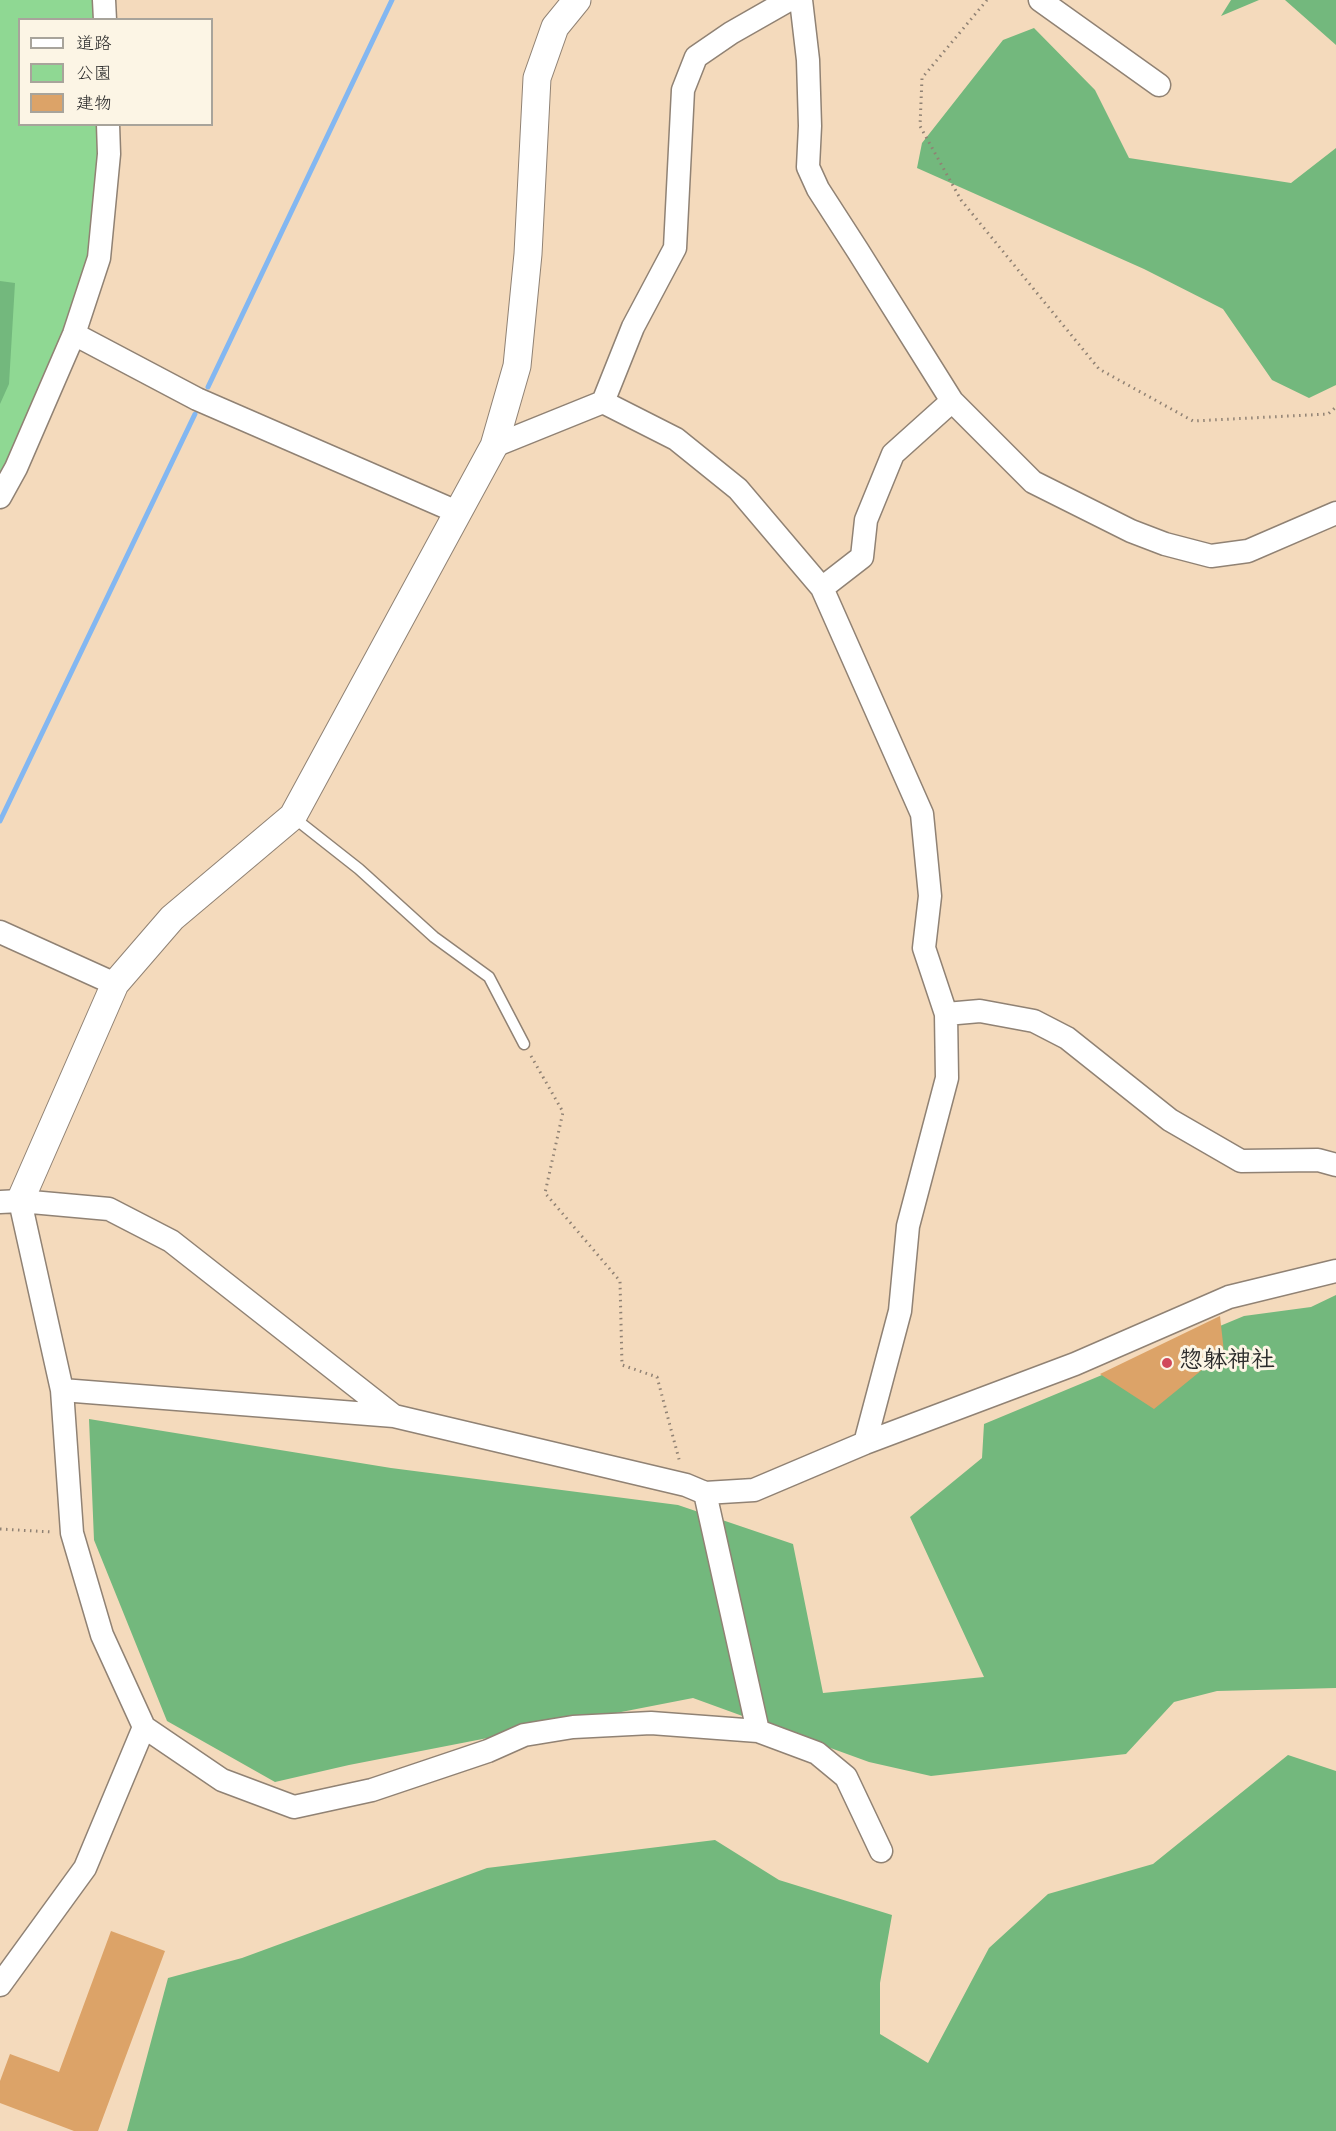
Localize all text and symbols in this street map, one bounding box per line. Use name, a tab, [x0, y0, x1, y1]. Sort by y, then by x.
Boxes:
legend	[18, 18, 213, 126]
text: 道路	[76, 32, 112, 58]
text: 公園	[76, 62, 112, 88]
text: 建物	[76, 92, 112, 118]
place label: 惣躰神社	[1179, 1349, 1275, 1377]
marker: 惣躰神社	[1160, 1356, 1174, 1370]

